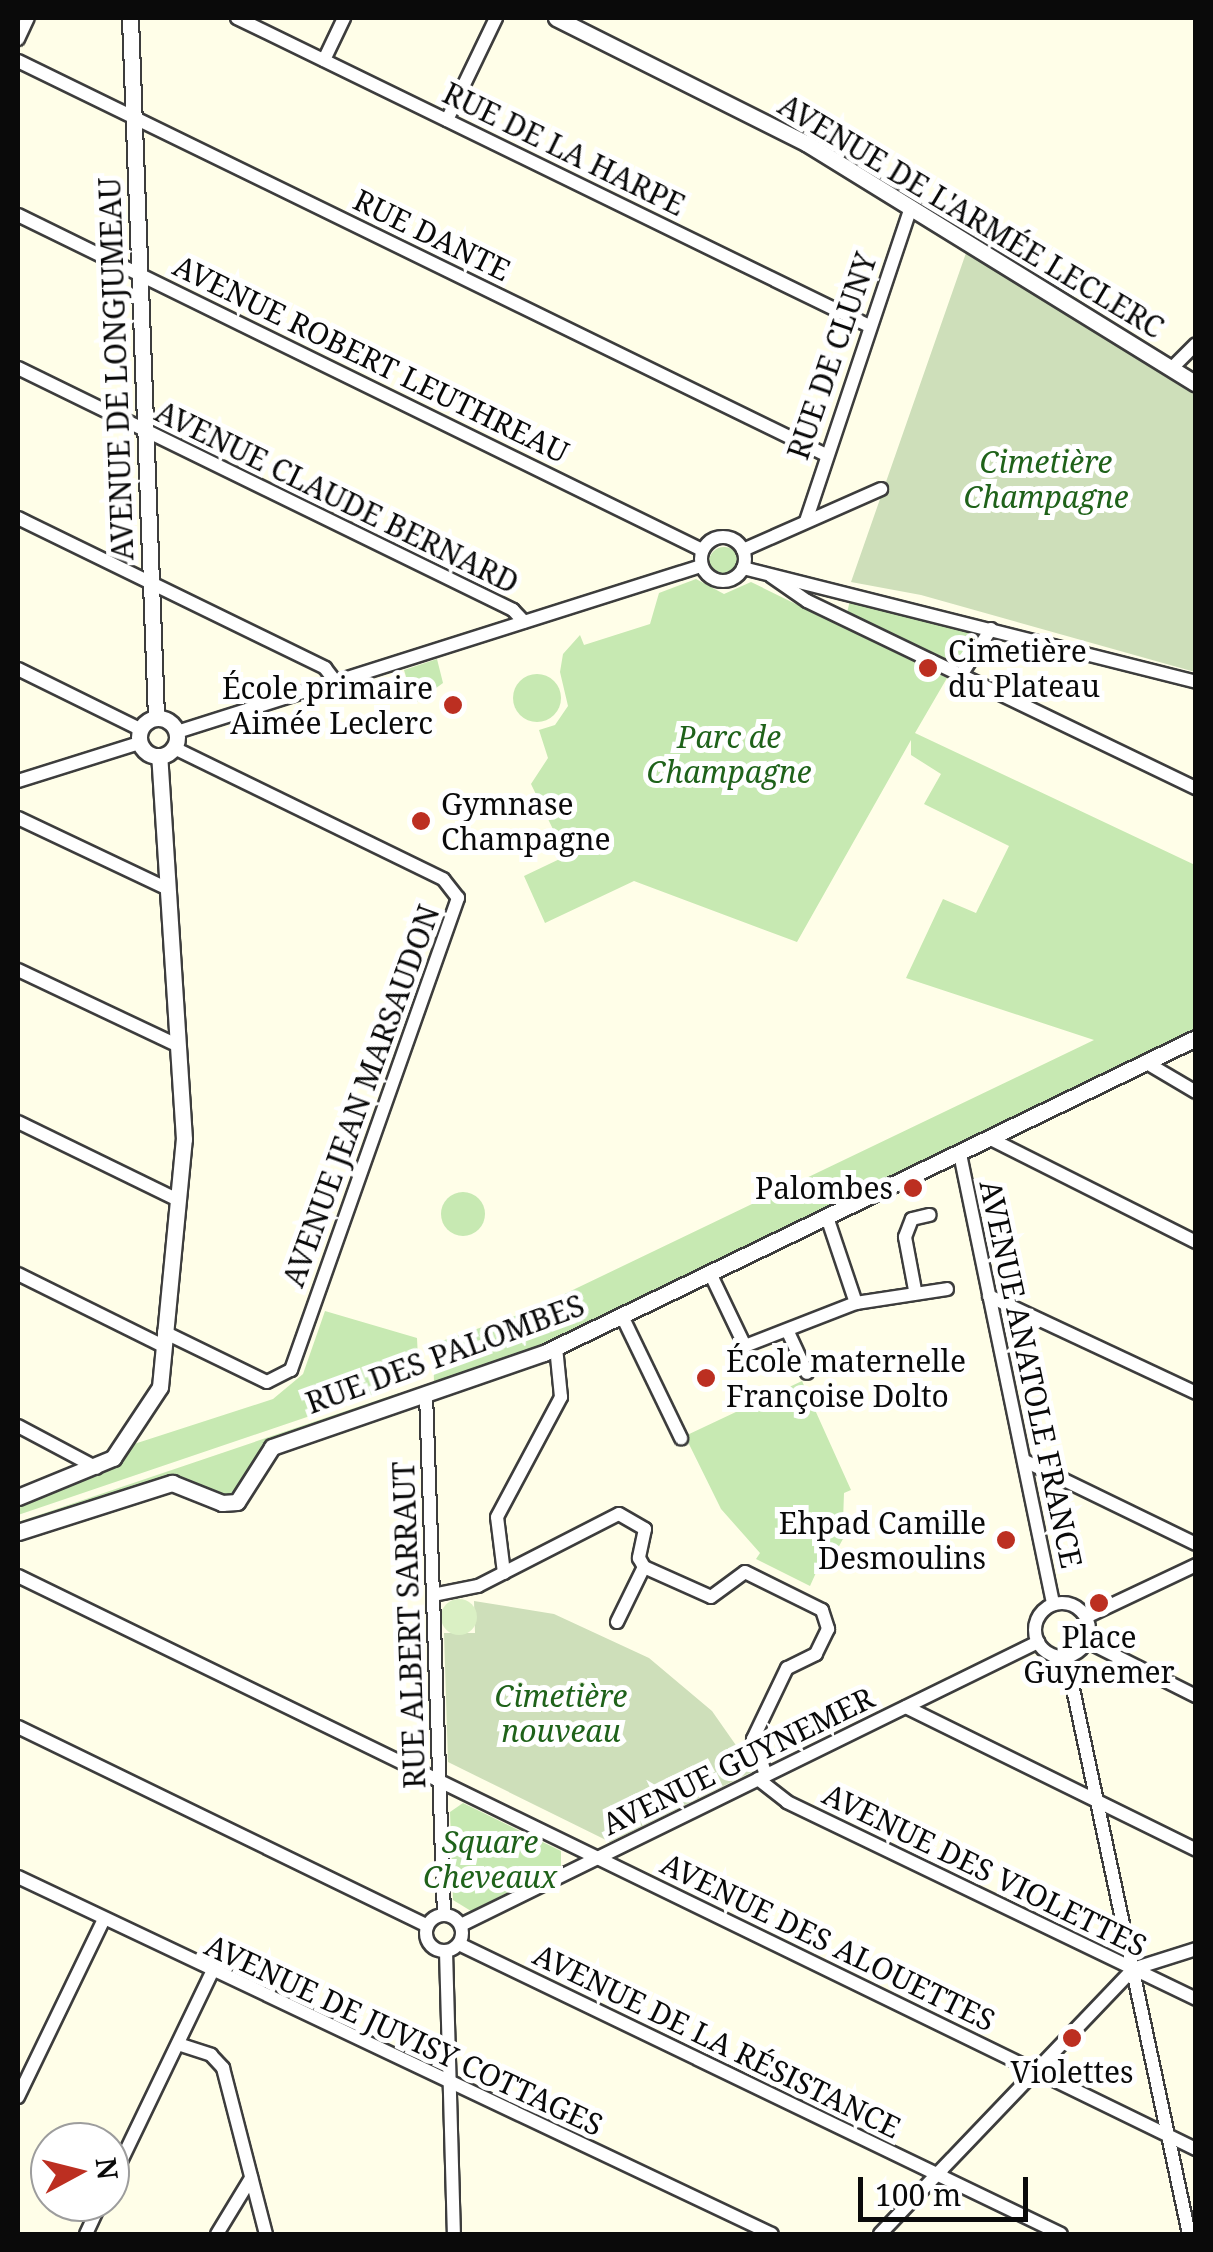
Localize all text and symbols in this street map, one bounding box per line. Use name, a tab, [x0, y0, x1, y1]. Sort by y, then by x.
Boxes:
street label: RUE DE LA HARPE	[437, 75, 691, 223]
street label: AVENUE DE L'ARMÉE LECLERC	[772, 87, 1170, 345]
street label: AVENUE DE LONGJUMEAU	[91, 177, 141, 561]
street label: RUE DANTE	[348, 182, 516, 288]
street label: AVENUE ROBERT LEUTHREAU	[168, 247, 574, 471]
street label: RUE DE CLUNY	[780, 248, 884, 464]
street label: AVENUE CLAUDE BERNARD	[150, 393, 524, 601]
park label: Cimetière Champagne	[963, 444, 1129, 514]
place label: Cimetière du Plateau	[948, 633, 1100, 704]
marker: Cimetière du Plateau	[917, 657, 939, 679]
place label: École primaire Aimée Leclerc	[222, 670, 433, 740]
marker: École primaire Aimée Leclerc	[442, 694, 464, 716]
park label: Parc de Champagne	[646, 719, 812, 790]
place label: Gymnase Champagne	[441, 786, 611, 856]
marker: Gymnase Champagne	[410, 810, 432, 832]
street label: AVENUE JEAN MARSAUDON	[275, 900, 447, 1292]
place label: Palombes	[755, 1170, 893, 1206]
marker: Palombes	[902, 1177, 924, 1199]
street label: AVENUE ANATOLE FRANCE	[972, 1177, 1090, 1571]
street label: RUE DES PALOMBES	[301, 1287, 589, 1421]
place label: École maternelle Françoise Dolto	[726, 1343, 966, 1414]
marker: École maternelle Françoise Dolto	[695, 1367, 717, 1389]
street label: RUE ALBERT SARRAUT	[385, 1461, 433, 1789]
place label: Ehpad Camille Desmoulins	[779, 1505, 986, 1576]
marker: Ehpad Camille Desmoulins	[995, 1529, 1017, 1551]
marker: Place Guynemer	[1088, 1592, 1110, 1614]
place label: Place Guynemer	[1023, 1619, 1175, 1690]
park label: Cimetière nouveau	[495, 1678, 627, 1748]
street label: AVENUE GUYNEMER	[596, 1679, 880, 1843]
street label: AVENUE DES VIOLETTES	[817, 1776, 1153, 1964]
park label: Square Cheveaux	[423, 1824, 557, 1894]
street label: AVENUE DES ALOUETTES	[655, 1845, 1001, 2039]
street label: AVENUE DE JUVISY COTTAGES	[199, 1927, 609, 2143]
street label: AVENUE DE LA RÉSISTANCE	[528, 1936, 906, 2146]
marker: Violettes	[1061, 2027, 1083, 2049]
place label: Violettes	[1010, 2054, 1134, 2090]
north arrow	[30, 2122, 130, 2222]
text: N	[88, 2155, 128, 2182]
scale bar	[863, 2157, 1033, 2219]
text: 100 m	[875, 2174, 961, 2215]

